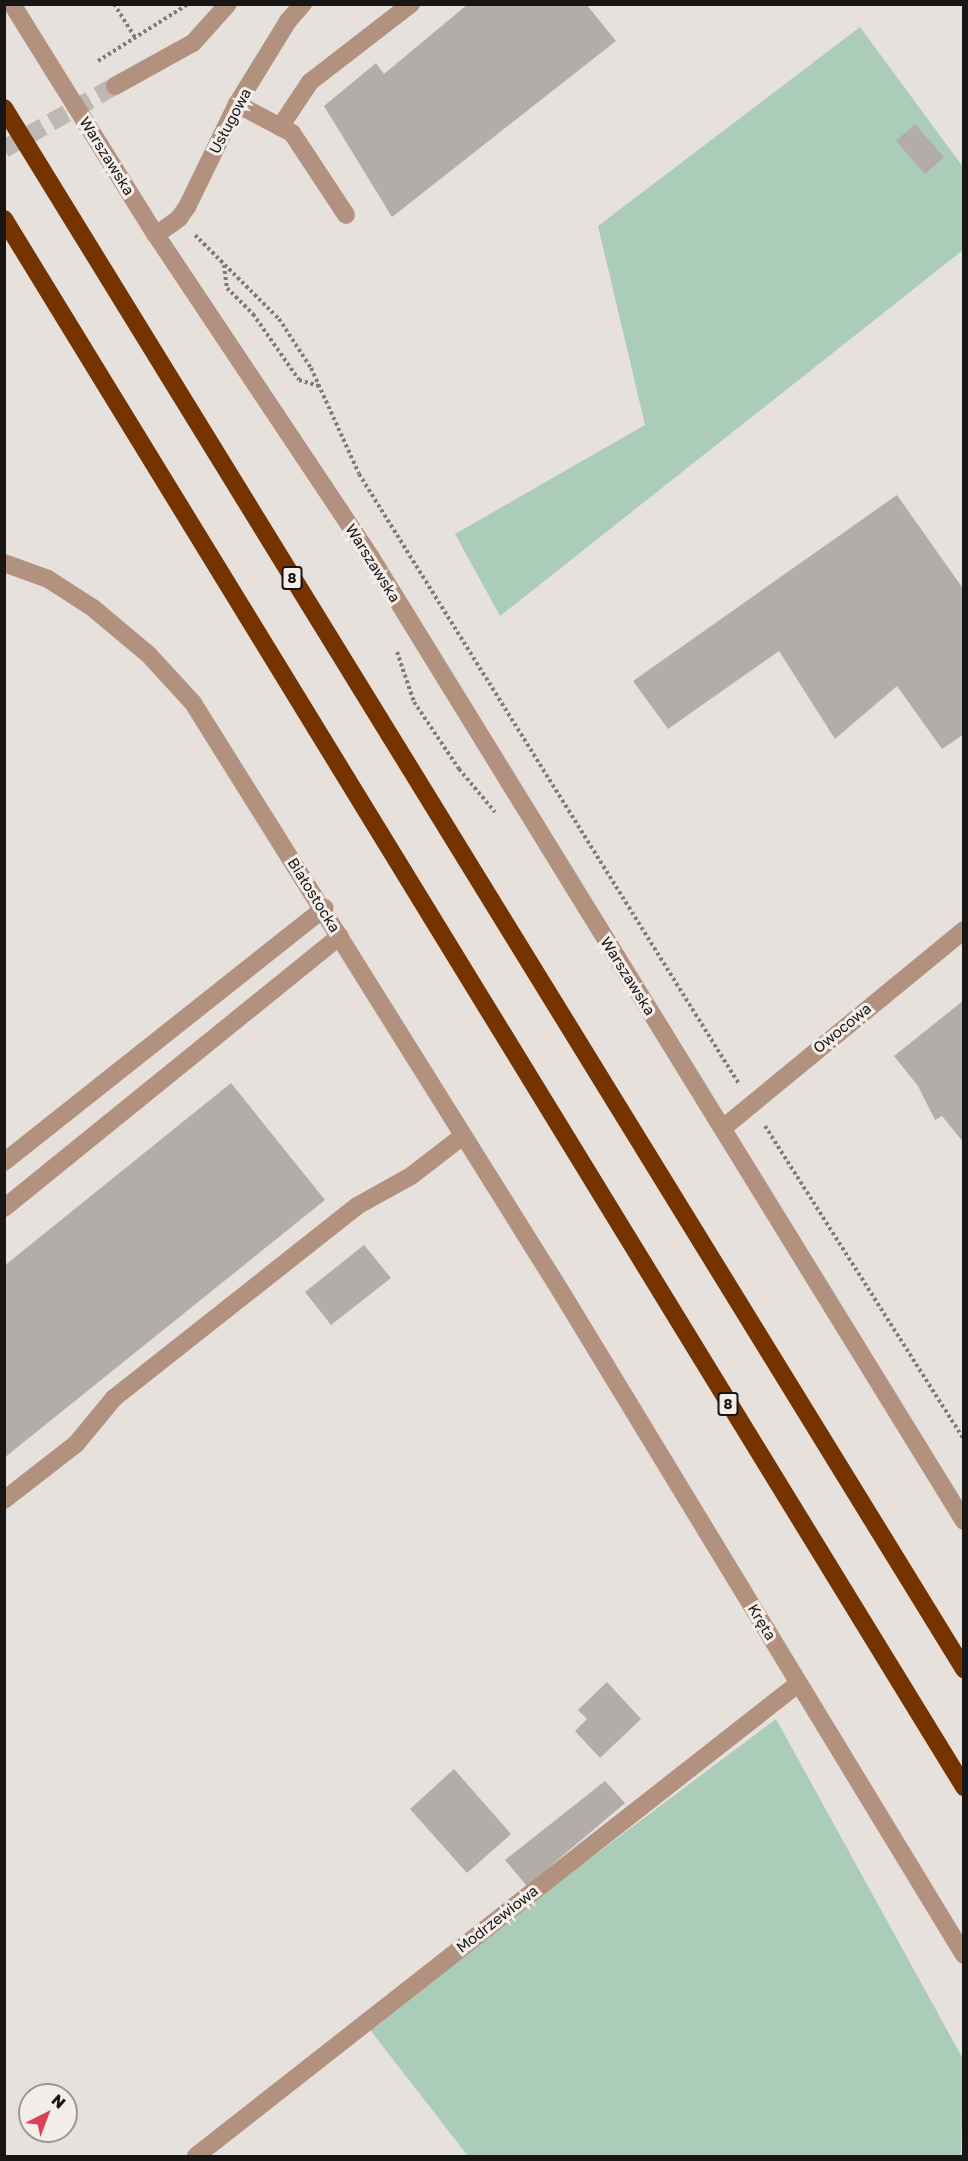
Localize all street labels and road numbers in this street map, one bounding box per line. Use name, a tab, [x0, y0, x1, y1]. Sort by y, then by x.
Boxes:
street label: Usługowa	[205, 85, 255, 157]
street label: Warszawska	[76, 114, 138, 198]
street label: Warszawska	[342, 521, 404, 605]
road number: 8	[282, 567, 302, 589]
street label: Białostocka	[284, 854, 344, 936]
street label: Warszawska	[597, 934, 659, 1018]
street label: Owocowa	[809, 999, 875, 1057]
road number: 8	[718, 1393, 738, 1415]
street label: Kręta	[744, 1601, 780, 1643]
street label: Modrzewiowa	[453, 1882, 541, 1956]

